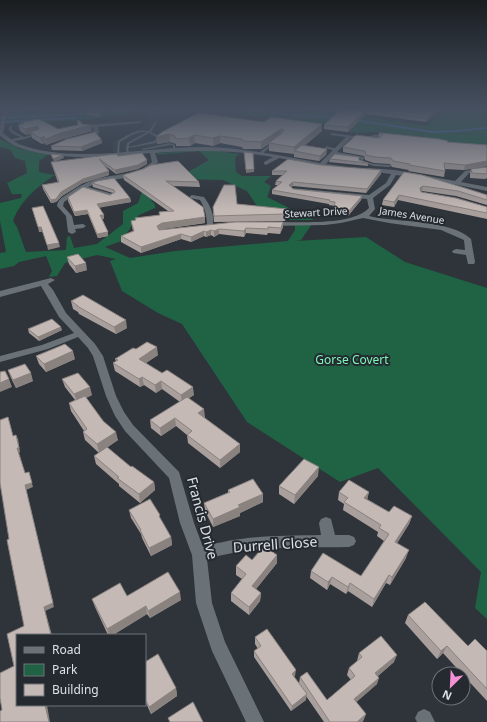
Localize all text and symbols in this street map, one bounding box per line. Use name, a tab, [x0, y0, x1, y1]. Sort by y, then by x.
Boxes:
street label: Stewart Drive	[284, 203, 348, 221]
street label: James Avenue	[377, 203, 446, 227]
park label: Gorse Covert	[315, 351, 389, 368]
street label: Francis Drive	[183, 475, 223, 561]
street label: Durrell Close	[232, 532, 318, 556]
legend	[16, 634, 146, 706]
text: Road	[52, 641, 81, 658]
text: Park	[52, 661, 78, 678]
north arrow	[431, 666, 471, 706]
text: Building	[52, 681, 99, 698]
text: N	[440, 687, 454, 704]

